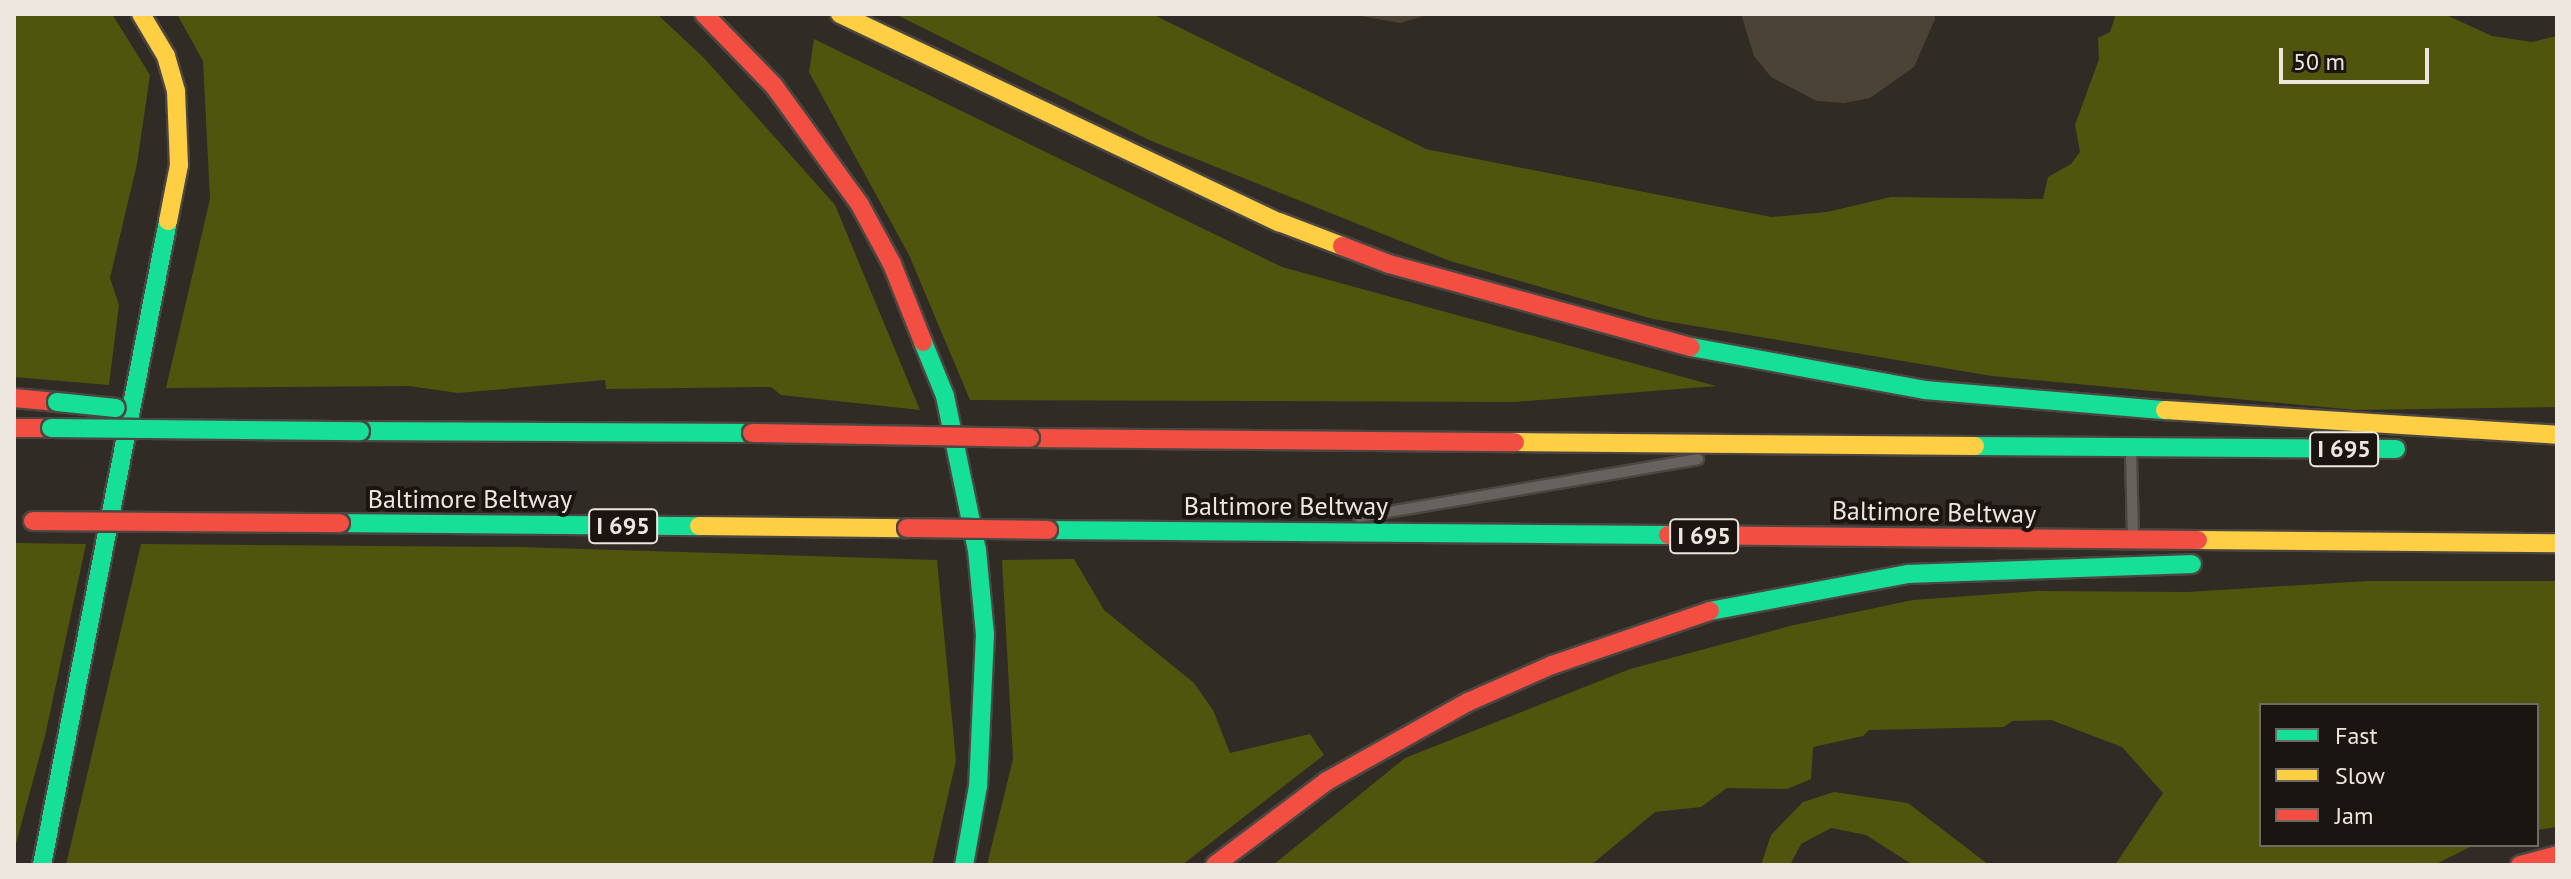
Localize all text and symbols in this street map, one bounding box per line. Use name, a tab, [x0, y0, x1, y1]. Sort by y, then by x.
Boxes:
scale bar	[2283, 32, 2433, 82]
text: 50 m	[2293, 46, 2345, 77]
road number: I 695	[2308, 429, 2380, 469]
street label: Baltimore Beltway	[368, 483, 572, 515]
street label: Baltimore Beltway	[1184, 490, 1388, 522]
street label: Baltimore Beltway	[1832, 495, 2036, 529]
road number: I 695	[587, 506, 659, 546]
road number: I 695	[1668, 516, 1740, 556]
legend	[2259, 703, 2539, 847]
text: Fast	[2335, 720, 2378, 751]
text: Slow	[2335, 760, 2385, 791]
text: Jam	[2335, 800, 2373, 831]

